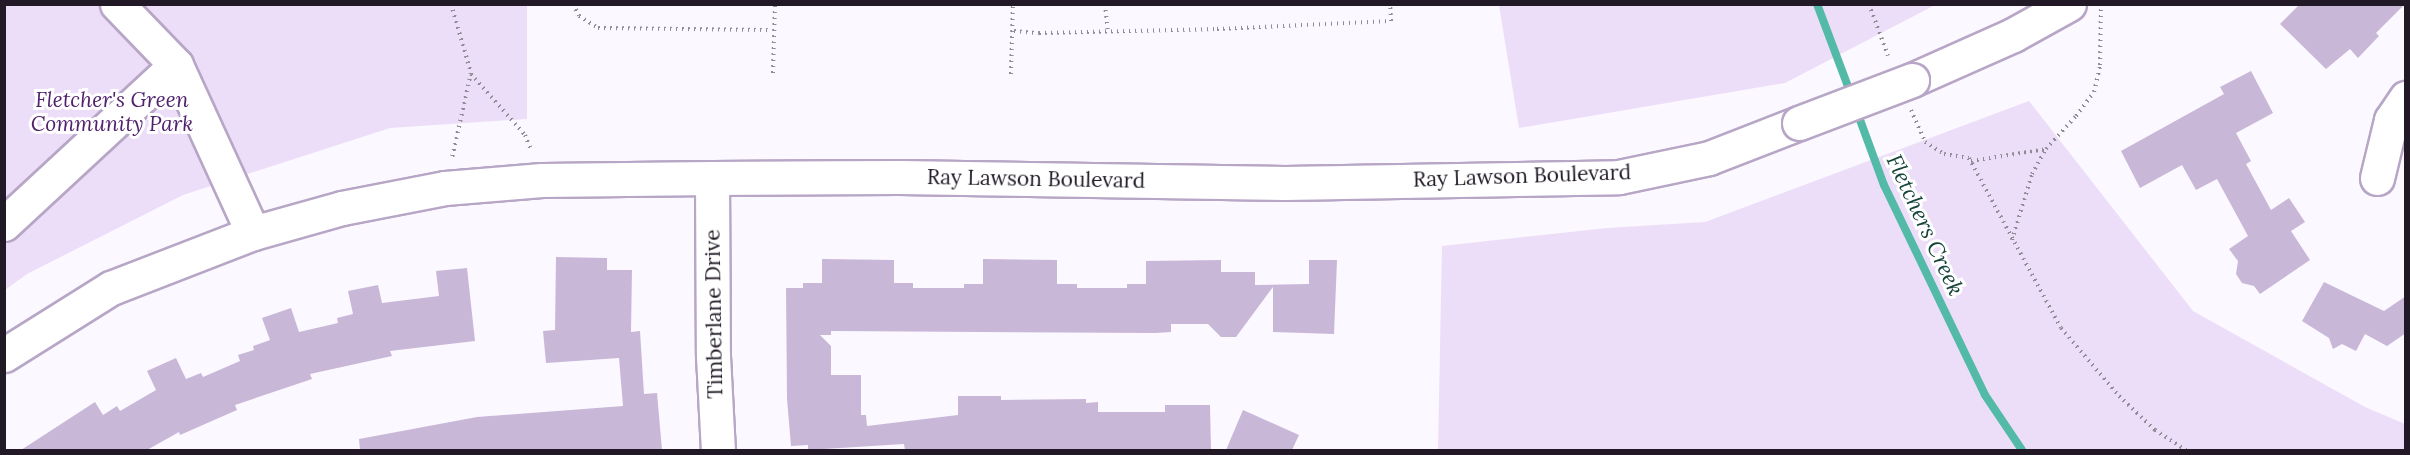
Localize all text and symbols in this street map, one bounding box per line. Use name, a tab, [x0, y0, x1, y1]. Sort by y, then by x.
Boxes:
park label: Fletcher's Green Community Park	[31, 87, 193, 137]
water label: Fletchers Creek	[1881, 150, 1969, 300]
street label: Ray Lawson Boulevard	[1413, 160, 1631, 192]
street label: Ray Lawson Boulevard	[927, 164, 1145, 194]
street label: Timberlane Drive	[700, 229, 728, 399]

